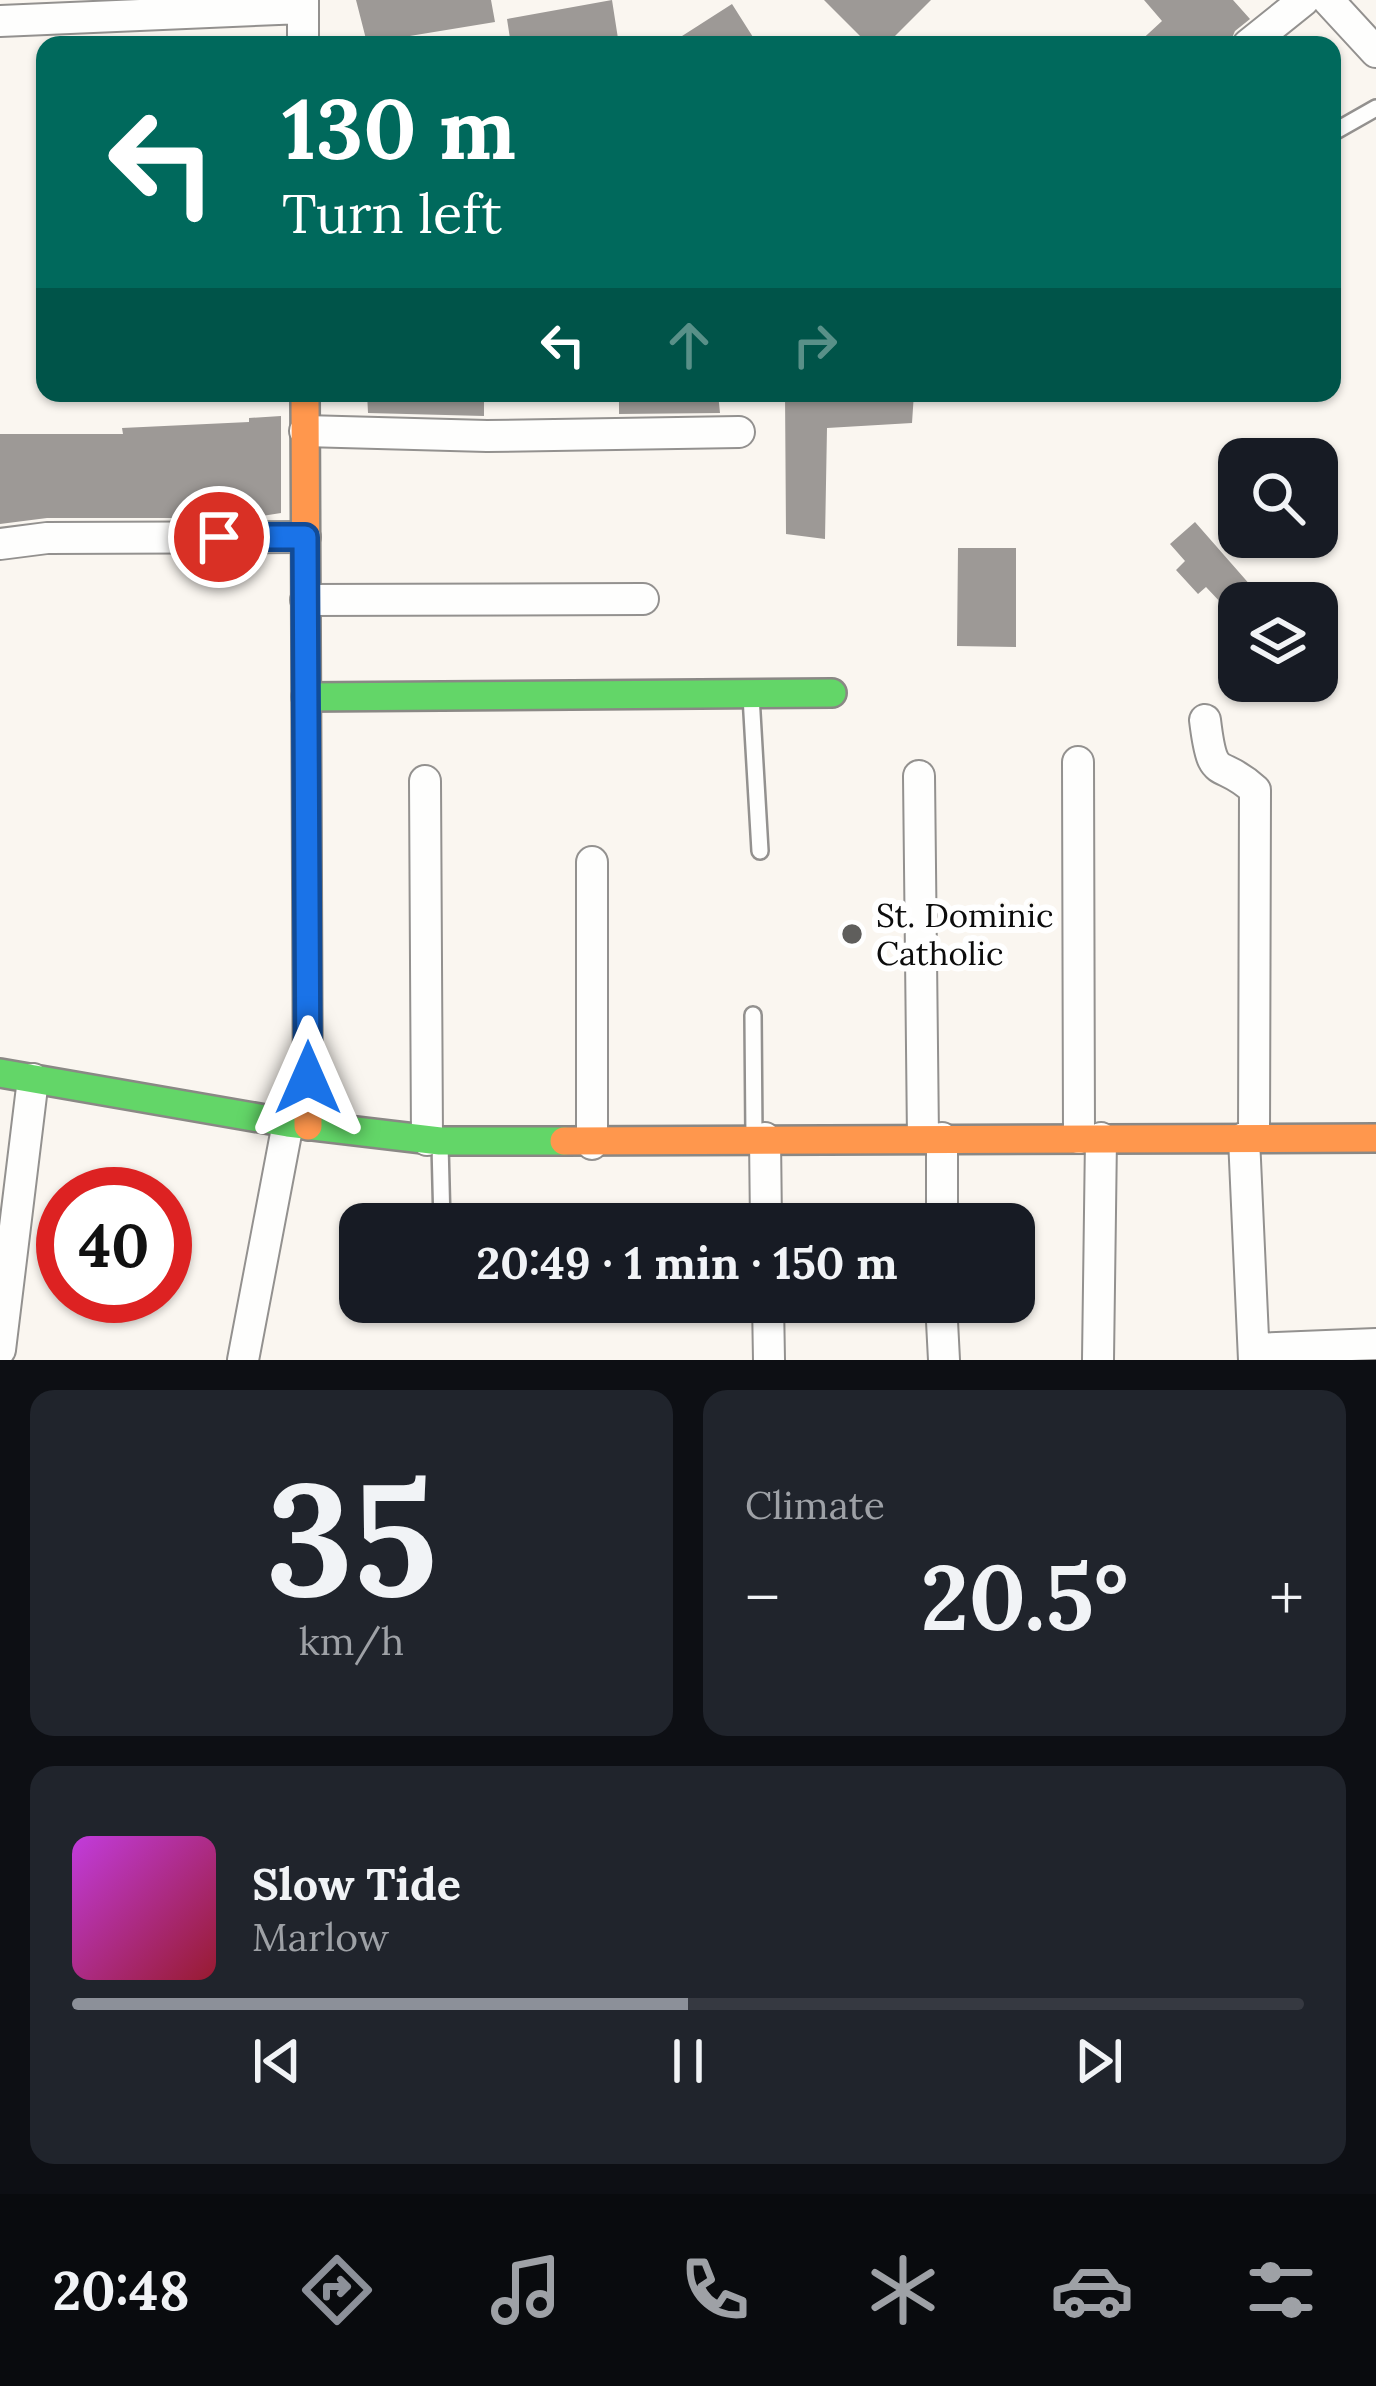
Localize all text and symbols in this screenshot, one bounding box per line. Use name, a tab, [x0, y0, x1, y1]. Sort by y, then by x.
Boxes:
text: 130 m	[282, 74, 516, 182]
icon: left	[84, 84, 240, 240]
text: Turn left	[282, 179, 502, 248]
icon: left	[530, 312, 596, 378]
icon: ahead	[656, 312, 722, 378]
icon: right	[782, 312, 848, 378]
map controls	[1218, 438, 1338, 702]
button: search	[1218, 438, 1338, 558]
pin	[168, 486, 270, 588]
icon: arrive	[186, 504, 252, 570]
button: layers	[1218, 582, 1338, 702]
place label: St. Dominic Catholic	[876, 894, 1054, 974]
marker: St. Dominic Catholic	[839, 921, 865, 947]
position arrow	[245, 1015, 371, 1141]
speed limit sign: 40	[36, 1167, 192, 1323]
text: 20:49 · 1 min · 150 m	[476, 1234, 898, 1291]
text: 35	[266, 1438, 437, 1638]
text: Climate	[745, 1480, 885, 1530]
text: 20.5°	[921, 1539, 1128, 1655]
text: −	[745, 1555, 780, 1639]
text: +	[1269, 1555, 1304, 1639]
text: km/h	[299, 1616, 404, 1666]
text: Slow Tide	[252, 1855, 461, 1912]
text: Marlow	[252, 1912, 389, 1962]
icon: previous	[244, 2028, 310, 2094]
icon: pause	[655, 2028, 721, 2094]
icon: next	[1066, 2028, 1132, 2094]
icon: directions	[295, 2248, 379, 2332]
icon: music	[484, 2248, 568, 2332]
icon: phone	[673, 2248, 757, 2332]
icon: climate	[861, 2248, 945, 2332]
icon: car	[1050, 2248, 1134, 2332]
icon: filters	[1239, 2248, 1323, 2332]
text: 20:48	[52, 2256, 190, 2325]

